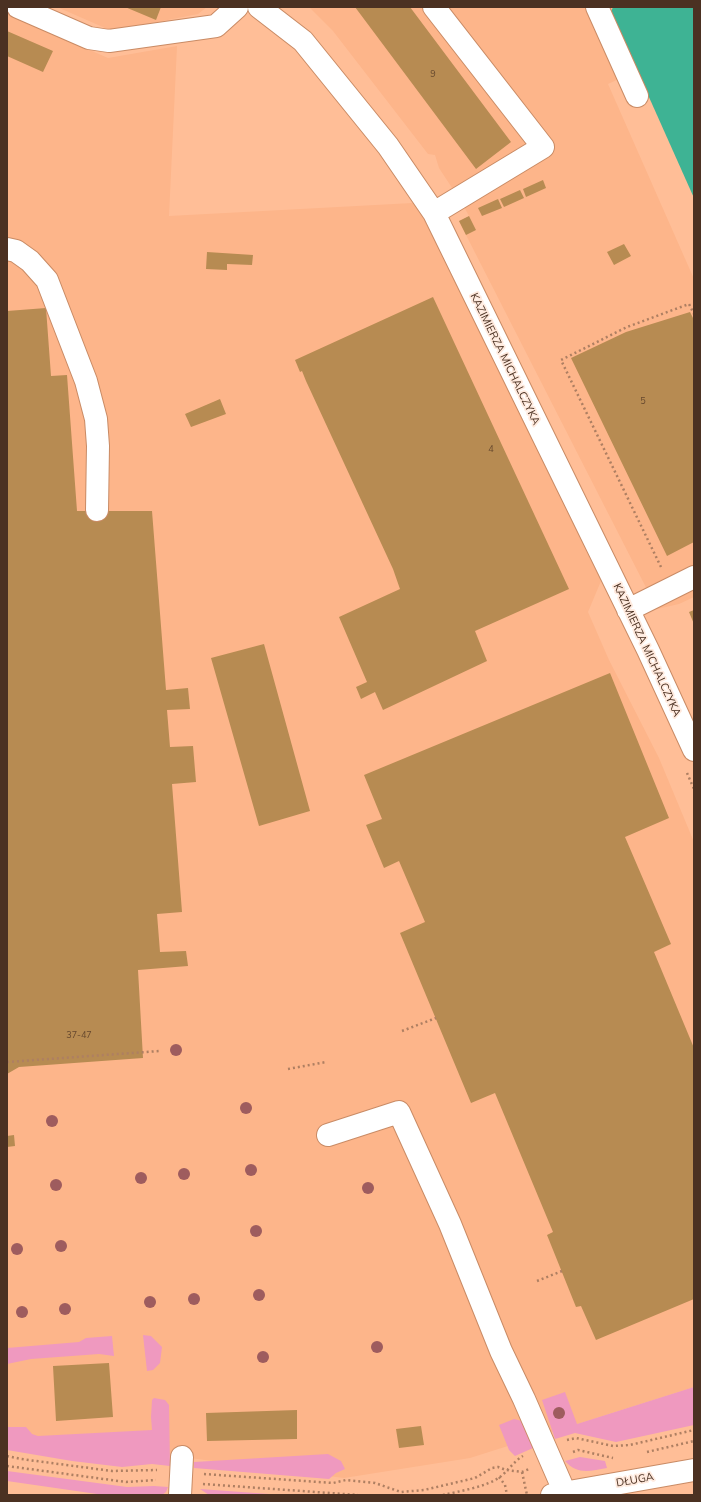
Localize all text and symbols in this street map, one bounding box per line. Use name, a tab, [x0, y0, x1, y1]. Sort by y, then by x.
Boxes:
house number: 9	[430, 69, 436, 79]
street label: KAZIMIERZA MICHALCZYKA	[467, 291, 543, 427]
house number: 5	[640, 396, 646, 406]
house number: 4	[488, 444, 494, 454]
street label: KAZIMIERZA MICHALCZYKA	[610, 581, 684, 719]
house number: 37-47	[66, 1030, 92, 1040]
street label: DŁUGA	[615, 1470, 655, 1490]

